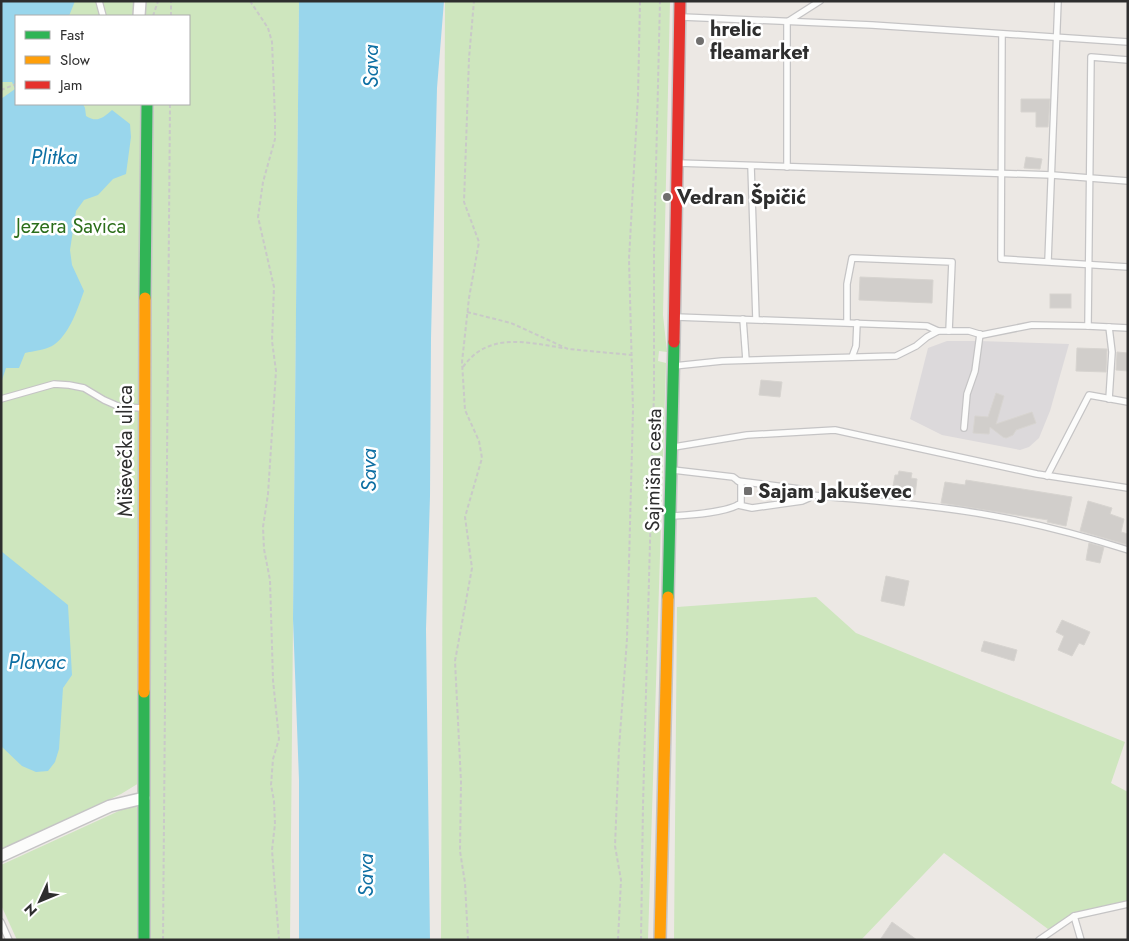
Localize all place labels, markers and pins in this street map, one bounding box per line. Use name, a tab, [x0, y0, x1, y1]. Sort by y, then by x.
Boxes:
place label: hrelic fleamarket	[710, 15, 810, 67]
marker: hrelic fleamarket	[694, 35, 706, 47]
place label: Vedran Špičić	[676, 183, 806, 212]
marker: Vedran Špičić	[661, 191, 673, 203]
place label: Sajam Jakuševec	[758, 477, 912, 506]
marker: Sajam Jakuševec	[742, 485, 754, 497]

